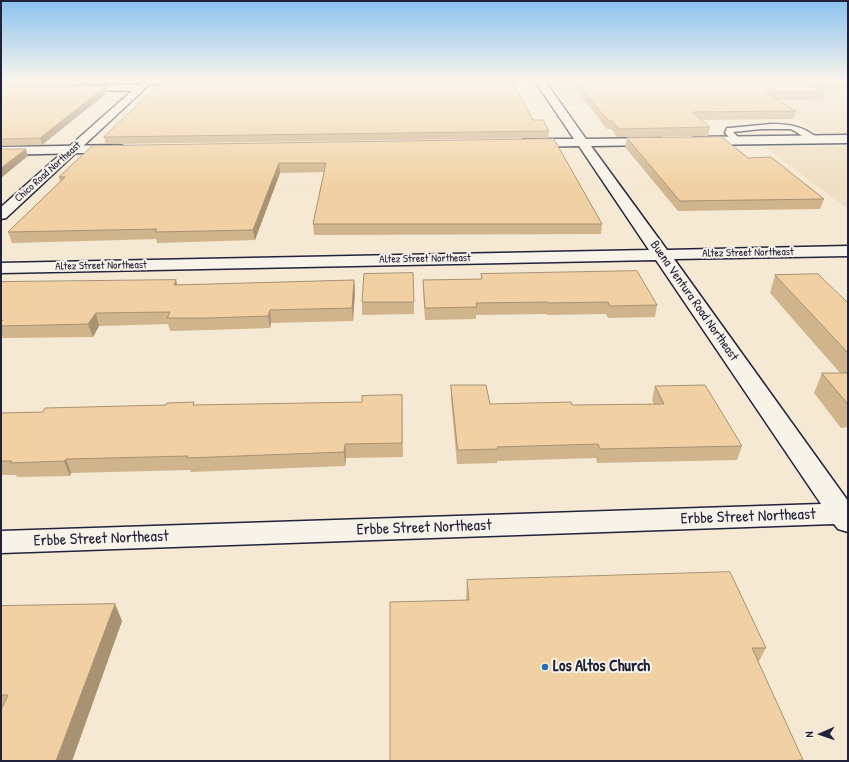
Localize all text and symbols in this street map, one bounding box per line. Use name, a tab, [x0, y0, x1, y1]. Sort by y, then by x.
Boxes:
street label: Chico Road Northeast	[12, 139, 84, 205]
street label: Buena Ventura Road Northeast	[647, 238, 741, 364]
street label: Altez Street Northeast	[702, 246, 794, 260]
street label: Altez Street Northeast	[379, 252, 471, 266]
street label: Altez Street Northeast	[55, 259, 147, 273]
street label: Erbbe Street Northeast	[680, 505, 816, 529]
street label: Erbbe Street Northeast	[356, 516, 492, 540]
street label: Erbbe Street Northeast	[33, 527, 169, 551]
place label: Los Altos Church	[553, 657, 650, 677]
marker: Los Altos Church	[540, 662, 550, 672]
north arrow	[801, 714, 841, 754]
text: N	[802, 731, 816, 738]

